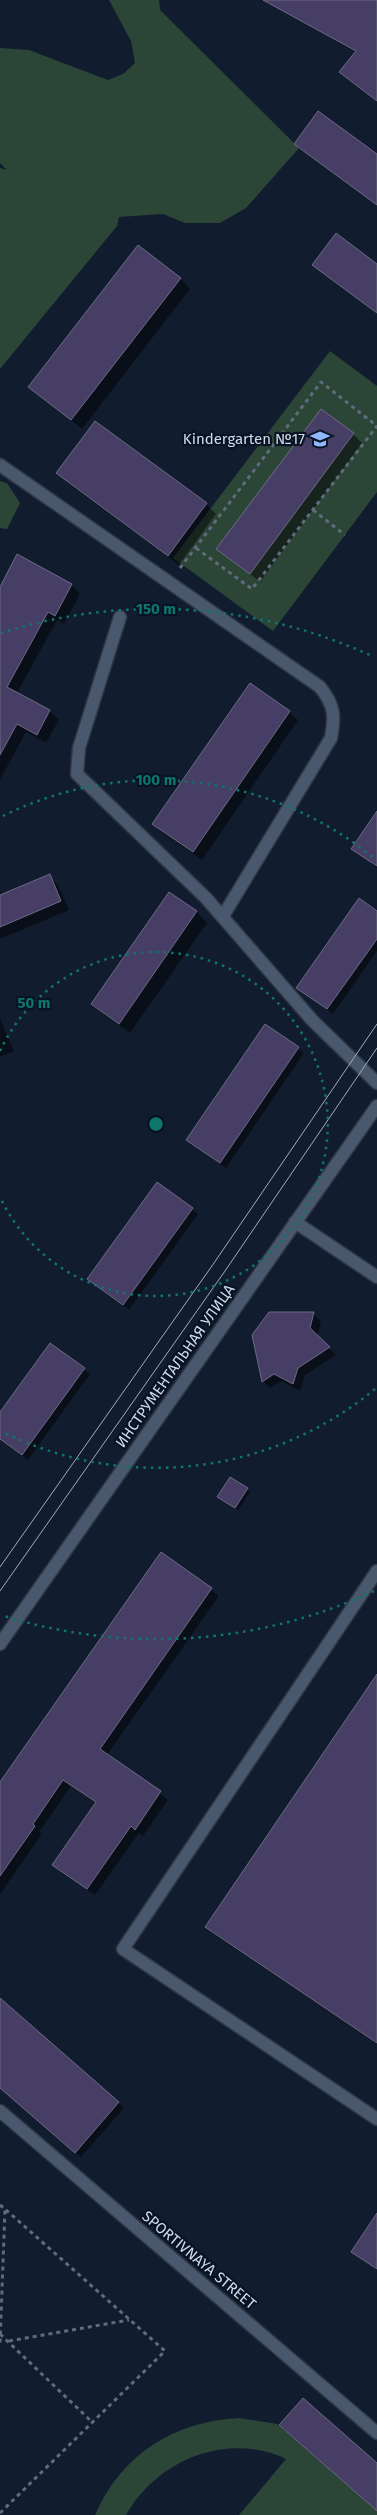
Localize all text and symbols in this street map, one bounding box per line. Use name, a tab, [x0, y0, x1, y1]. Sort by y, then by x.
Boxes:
school or university icon: Kindergarten №17	[309, 428, 331, 450]
place label: Kindergarten №17	[183, 430, 305, 448]
text: 150 m	[136, 600, 176, 618]
text: 100 m	[136, 771, 176, 789]
text: 50 m	[17, 994, 51, 1012]
centre of rings	[147, 1115, 165, 1133]
street label: ИНСТРУМЕНТАЛЬНАЯ УЛИЦА	[112, 1281, 239, 1451]
street label: SPORTIVNAYA STREET	[138, 2207, 260, 2313]

